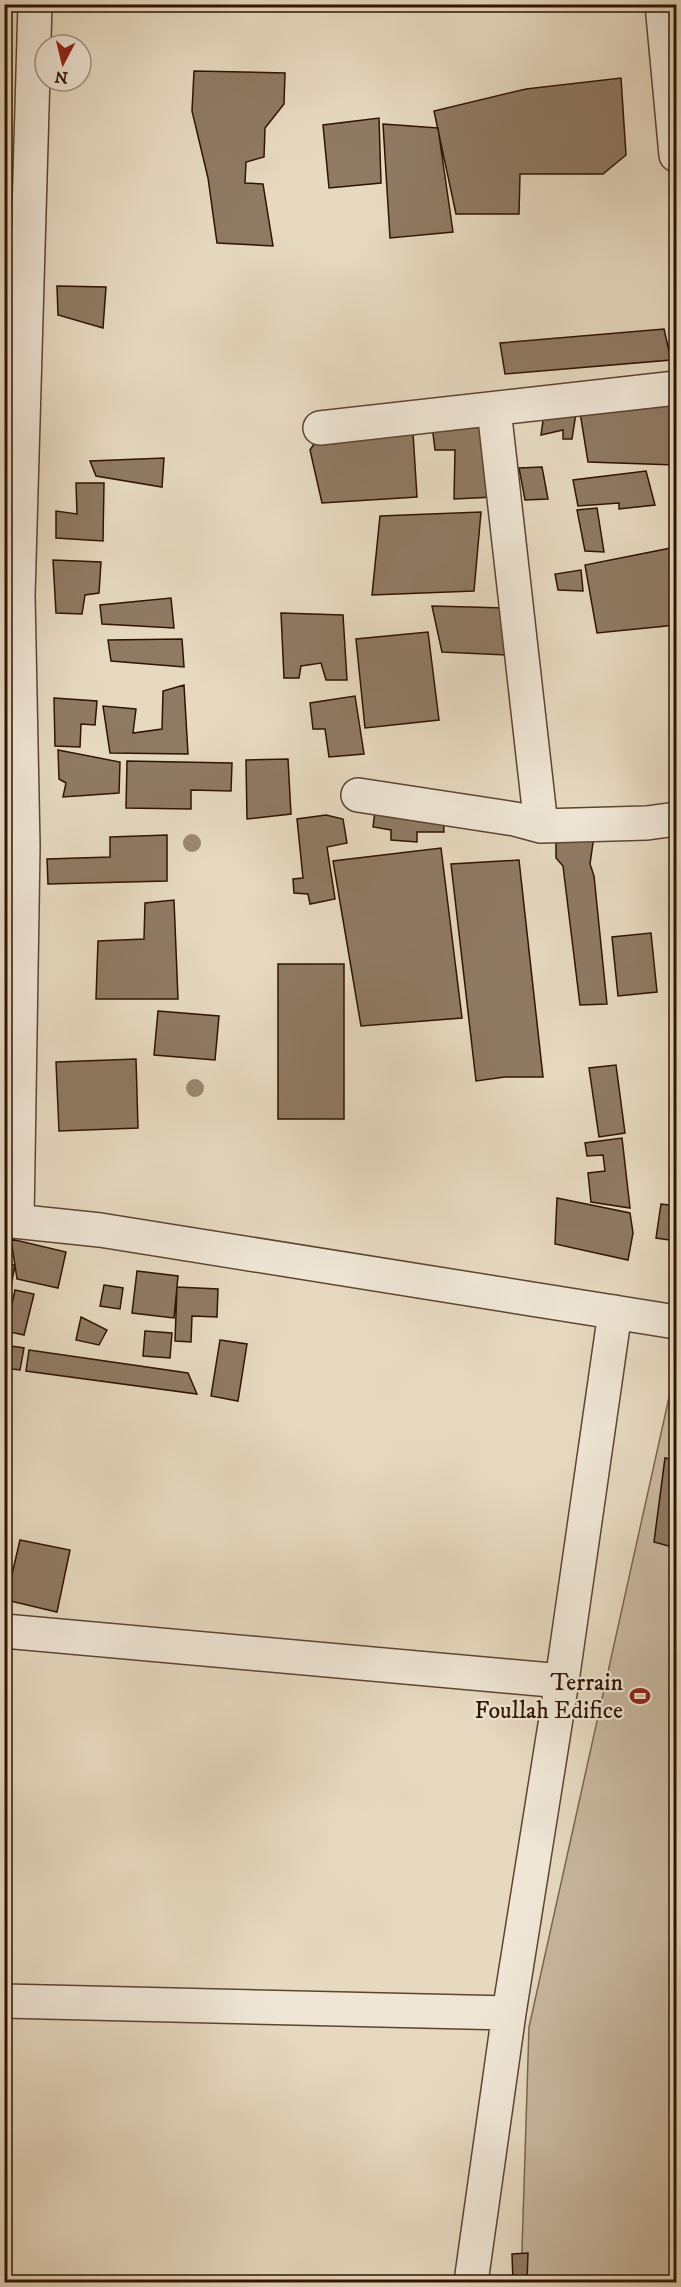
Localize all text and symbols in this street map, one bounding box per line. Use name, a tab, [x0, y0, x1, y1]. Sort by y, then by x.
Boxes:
north arrow	[33, 33, 93, 93]
text: N	[54, 66, 69, 88]
place label: Terrain Foullah Edifice	[475, 1668, 623, 1726]
sports icon: Terrain Foullah Edifice	[628, 1684, 652, 1708]

